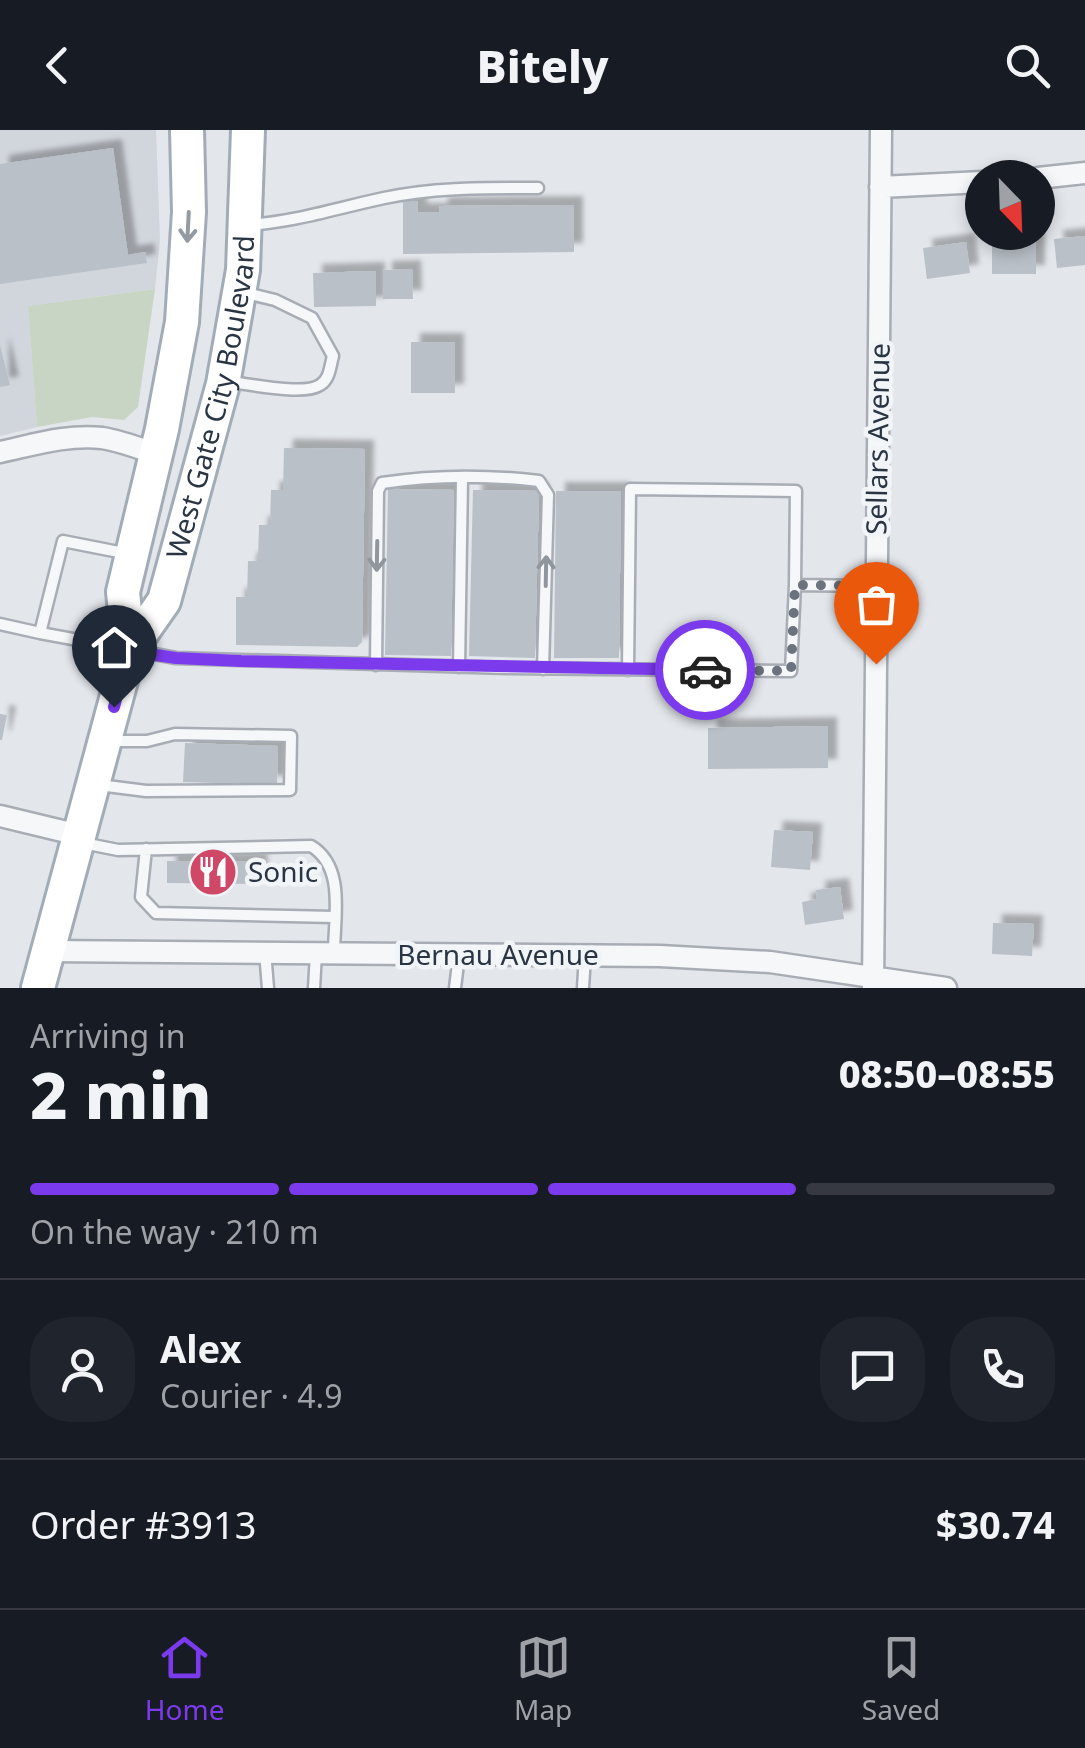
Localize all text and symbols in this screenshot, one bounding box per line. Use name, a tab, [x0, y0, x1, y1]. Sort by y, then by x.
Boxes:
text: Bitely	[477, 35, 608, 96]
icon: back	[30, 38, 85, 93]
icon: search	[1000, 38, 1055, 93]
north arrow	[965, 160, 1055, 250]
map controls	[965, 160, 1055, 250]
one-way arrow	[179, 211, 198, 243]
street label: West Gate City Boulevard	[156, 234, 262, 563]
street label: Sellars Avenue	[856, 343, 898, 535]
one-way arrow	[368, 538, 386, 571]
one-way arrow	[536, 556, 555, 588]
pin	[834, 562, 919, 665]
icon: bag	[849, 577, 904, 632]
pin	[72, 605, 157, 708]
icon: home	[87, 620, 142, 675]
courier	[655, 620, 755, 720]
icon: car	[678, 643, 733, 698]
restaurant icon: Sonic	[187, 846, 239, 898]
place label: Sonic	[248, 852, 318, 890]
street label: Bernau Avenue	[397, 935, 599, 973]
text: Arriving in	[30, 1014, 185, 1057]
text: 08:50–08:55	[839, 1047, 1055, 1099]
text: 2 min	[30, 1050, 212, 1138]
text: On the way · 210 m	[30, 1210, 319, 1253]
button: person	[30, 1317, 135, 1422]
button: chat	[820, 1317, 925, 1422]
button: phone	[950, 1317, 1055, 1422]
text: Alex	[160, 1322, 242, 1374]
text: Courier · 4.9	[160, 1374, 343, 1417]
text: Order #3913	[30, 1498, 256, 1550]
text: $30.74	[936, 1498, 1055, 1550]
tab: Home	[145, 1630, 224, 1728]
tab: Map	[514, 1630, 572, 1728]
tab: Saved	[862, 1630, 940, 1728]

